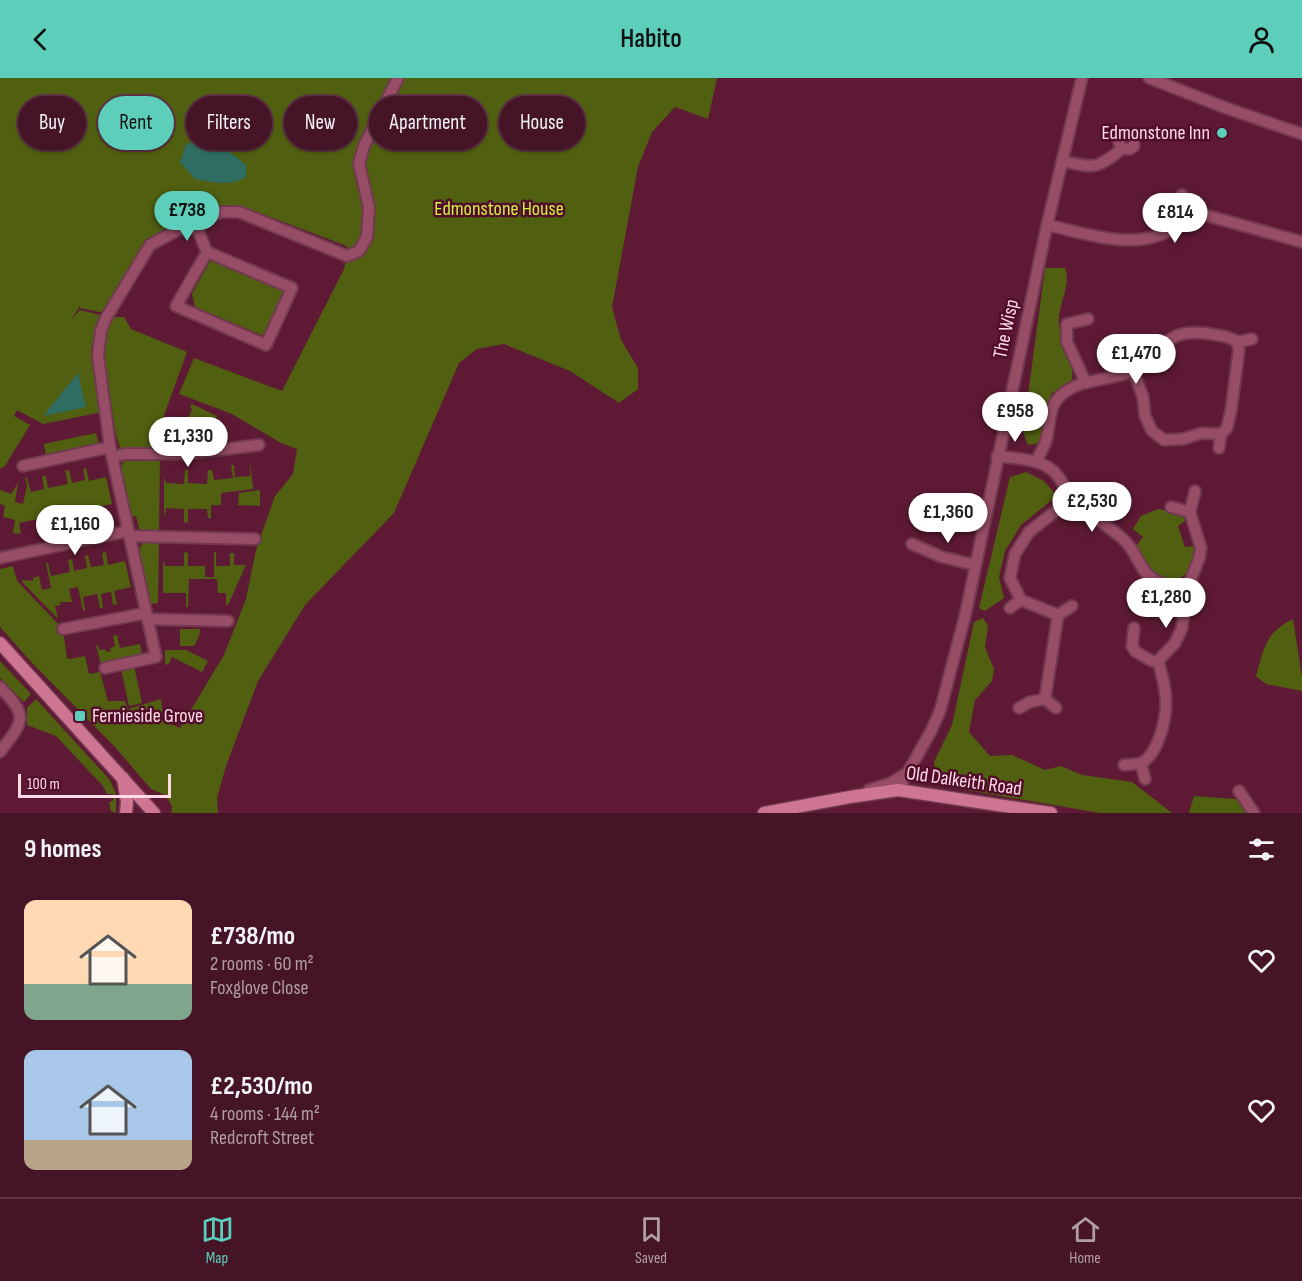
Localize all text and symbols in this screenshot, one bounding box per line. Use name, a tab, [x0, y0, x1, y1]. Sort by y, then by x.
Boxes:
icon: back	[24, 23, 57, 56]
text: Habito	[620, 23, 682, 55]
icon: person	[1245, 23, 1278, 56]
chip: Buy	[18, 96, 86, 150]
chip: Rent	[98, 96, 174, 150]
chip: Filters	[186, 96, 272, 150]
chip: New	[284, 96, 357, 150]
chip: Apartment	[369, 96, 487, 150]
chip: House	[499, 96, 585, 150]
place label: Edmonstone Inn	[1101, 121, 1210, 145]
marker: Edmonstone Inn	[1215, 126, 1229, 140]
pin: £738	[151, 191, 223, 242]
pin: £814	[1139, 193, 1211, 244]
park label: Edmonstone House	[434, 197, 564, 221]
text: £738	[168, 198, 206, 222]
text: £814	[1157, 200, 1193, 224]
street label: The Wisp	[988, 297, 1024, 361]
pin: £1,470	[1087, 334, 1185, 385]
text: £1,470	[1111, 341, 1161, 365]
pin: £958	[979, 392, 1051, 443]
text: £958	[996, 399, 1034, 423]
pin: £1,330	[139, 417, 237, 468]
text: £1,330	[163, 424, 213, 448]
pin: £2,530	[1043, 482, 1141, 533]
text: £2,530	[1066, 489, 1118, 513]
pin: £1,360	[899, 493, 997, 544]
text: £1,360	[923, 500, 973, 524]
pin: £1,160	[26, 505, 124, 556]
text: £1,160	[50, 512, 100, 536]
pin: £1,280	[1117, 578, 1215, 629]
text: £1,280	[1141, 585, 1191, 609]
place label: Fernieside Grove	[92, 704, 203, 728]
marker: Fernieside Grove	[73, 709, 87, 723]
street label: Old Dalkeith Road	[905, 761, 1023, 801]
scale bar	[18, 771, 171, 798]
text: 100 m	[27, 775, 60, 794]
icon: filters	[1245, 833, 1278, 866]
text: 9 homes	[24, 834, 102, 865]
text: £738/mo	[210, 921, 295, 952]
icon: home	[72, 924, 144, 996]
icon: heart	[1245, 944, 1278, 977]
text: 2 rooms · 60 m²	[210, 952, 314, 976]
text: Foxglove Close	[210, 976, 309, 1000]
text: £2,530/mo	[210, 1071, 313, 1102]
icon: home	[72, 1074, 144, 1146]
icon: heart	[1245, 1094, 1278, 1127]
text: 4 rooms · 144 m²	[210, 1102, 320, 1126]
text: Redcroft Street	[210, 1126, 314, 1150]
tab: Map	[201, 1213, 234, 1268]
tab: Saved	[635, 1213, 668, 1268]
tab: Home	[1069, 1213, 1102, 1268]

